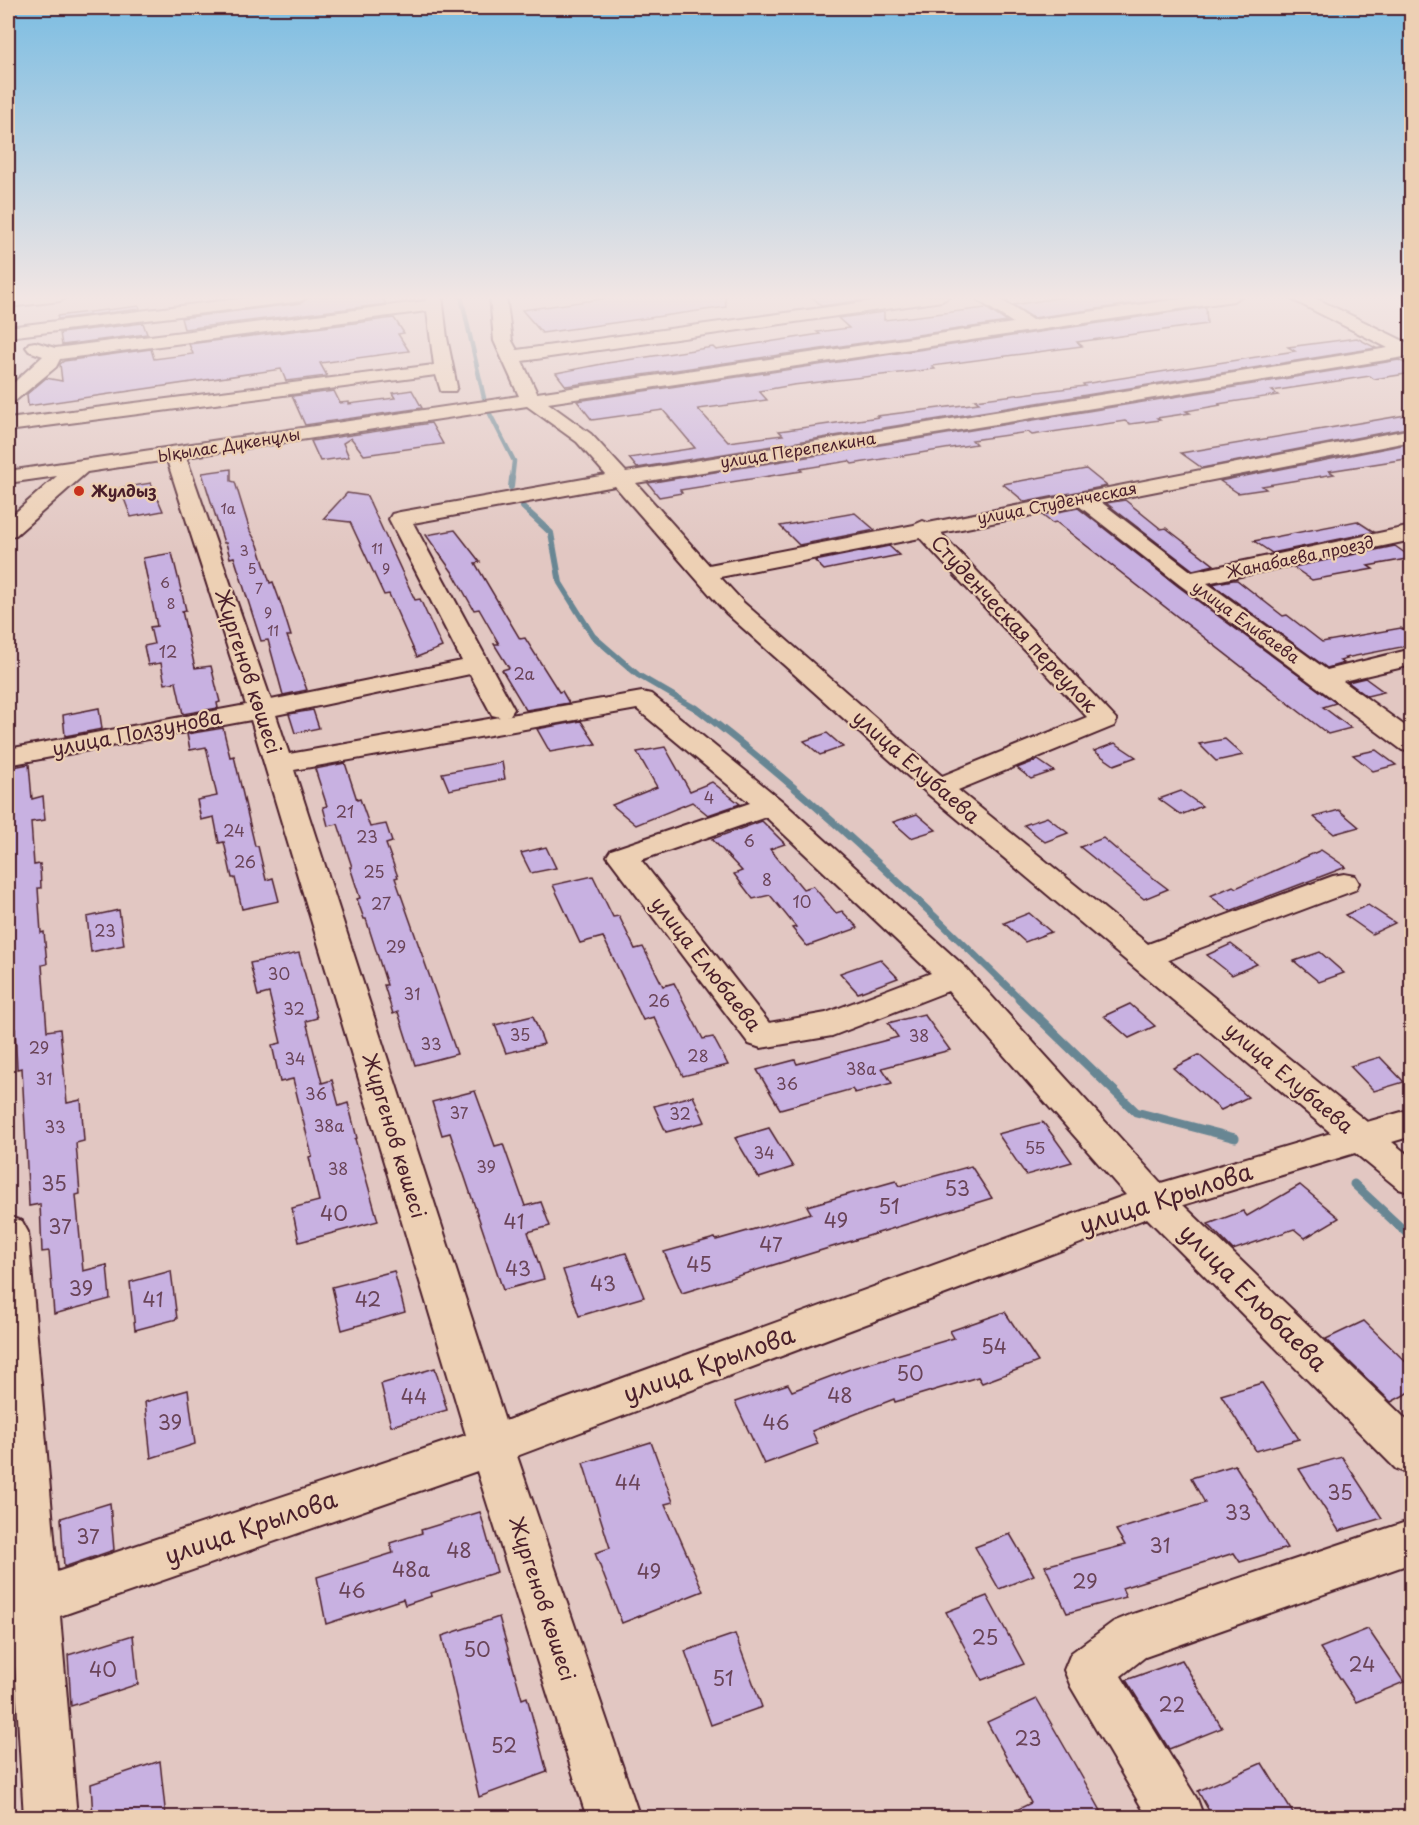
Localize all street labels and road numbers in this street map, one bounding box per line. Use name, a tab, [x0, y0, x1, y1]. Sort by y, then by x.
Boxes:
street label: Ықылас Дүкенұлы	[156, 421, 302, 467]
street label: улица Перепелкина	[718, 425, 877, 473]
street label: улица Студенческая	[975, 475, 1139, 529]
street label: Студенческая переулок	[924, 528, 1105, 719]
street label: Жанабаева проезд	[1223, 529, 1376, 584]
street label: улица Елибаева	[1188, 574, 1305, 668]
street label: Жүргенов көшесі	[208, 585, 290, 758]
street label: улица Ползунова	[49, 701, 225, 763]
street label: улица Елубаева	[846, 702, 987, 830]
street label: улица Елюбаева	[644, 889, 770, 1038]
street label: улица Елубаева	[1219, 1014, 1361, 1141]
street label: Жүргенов көшесі	[355, 1049, 434, 1222]
street label: улица Крылова	[1074, 1152, 1257, 1242]
street label: улица Елюбаева	[1172, 1214, 1337, 1379]
street label: улица Крылова	[617, 1315, 799, 1411]
street label: улица Крылова	[159, 1480, 342, 1572]
street label: Жүргенов көшесі	[502, 1512, 584, 1685]

